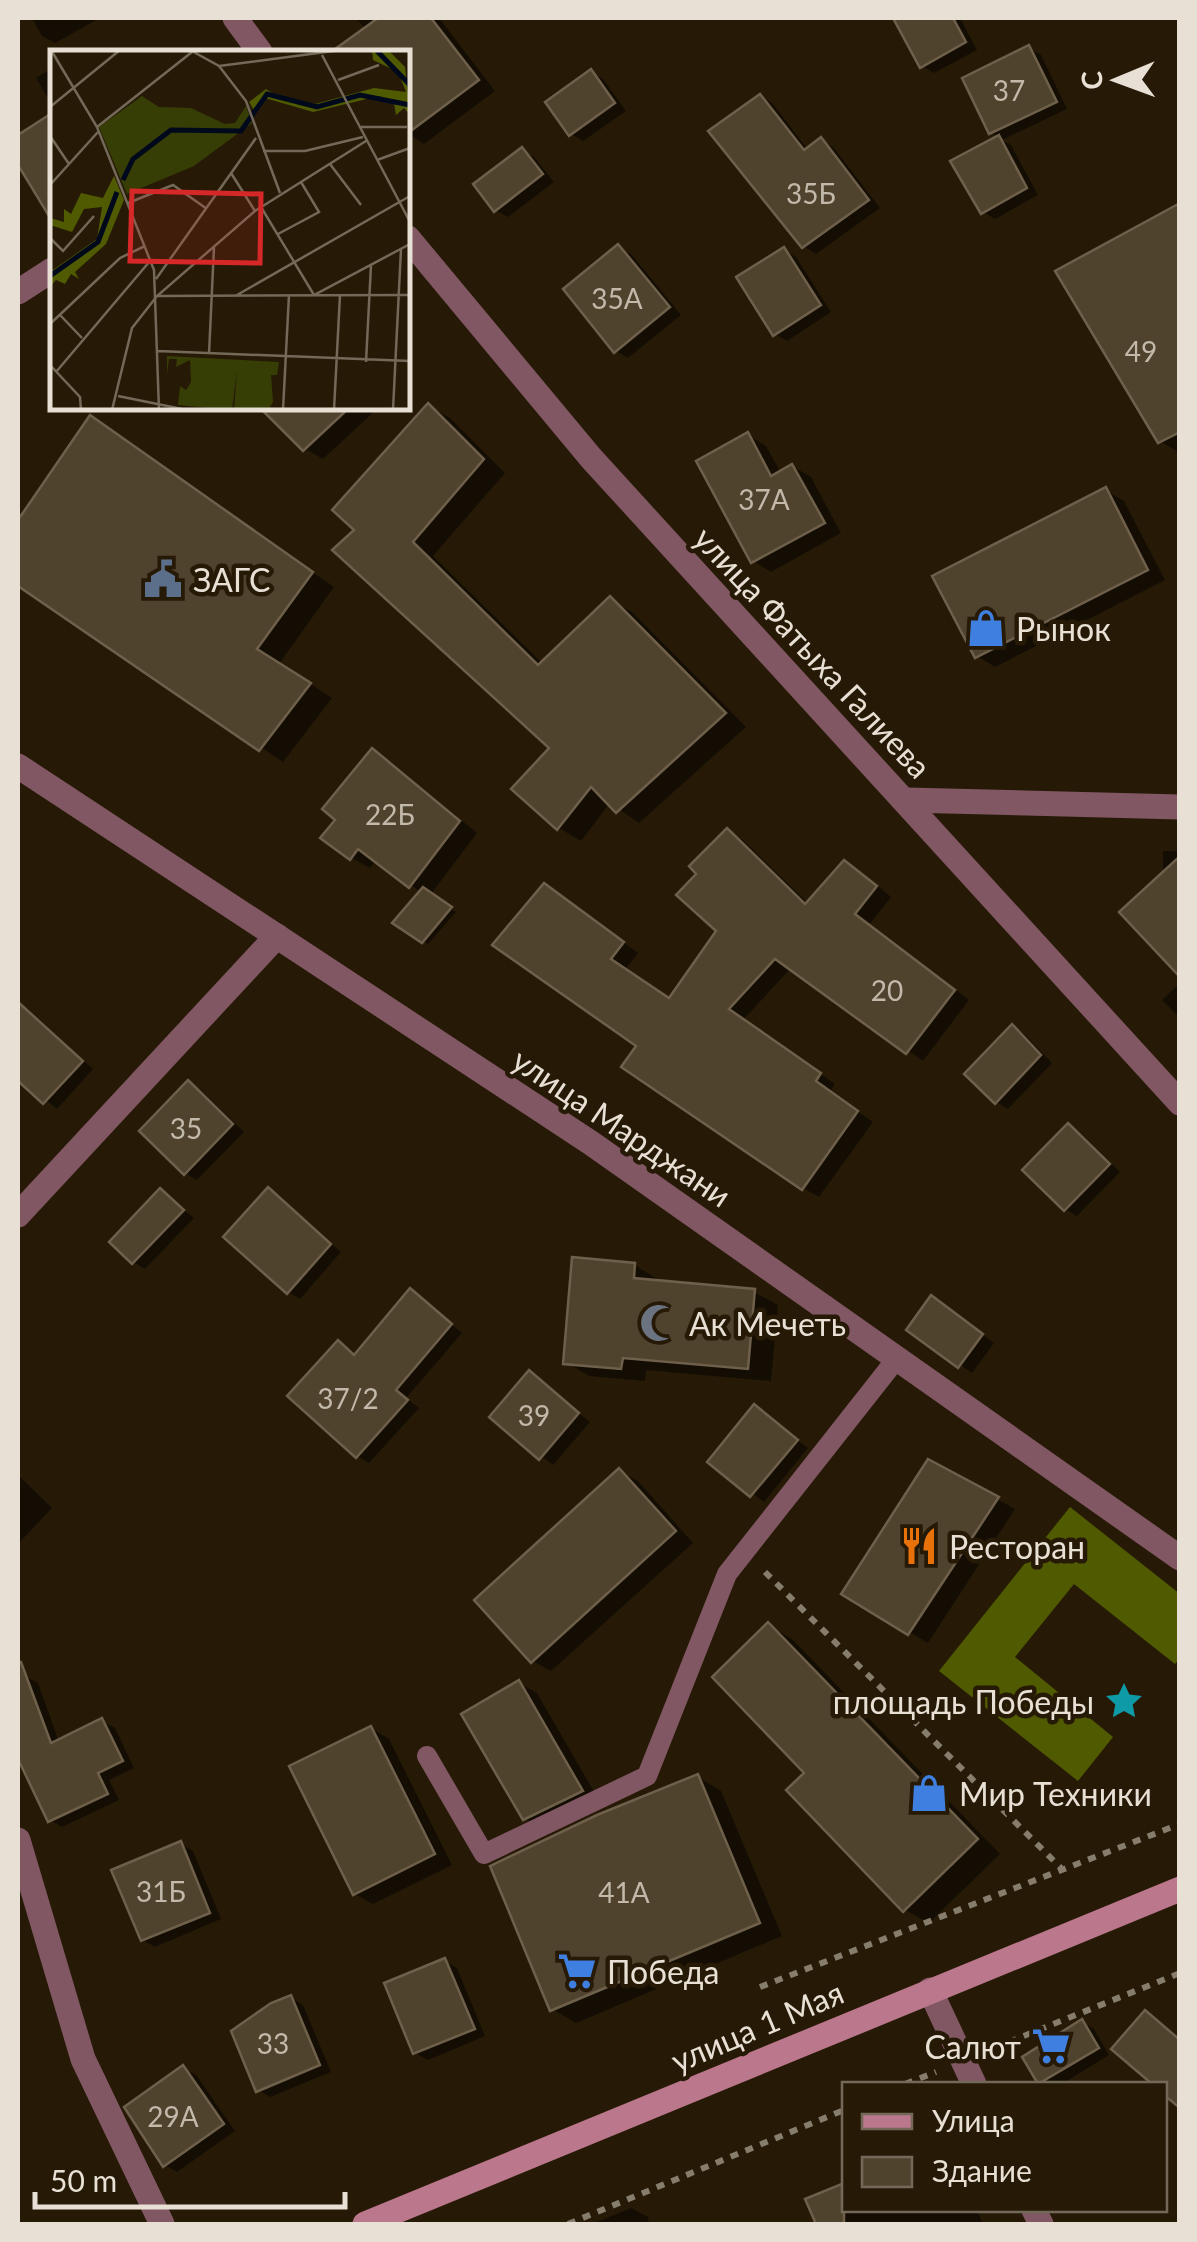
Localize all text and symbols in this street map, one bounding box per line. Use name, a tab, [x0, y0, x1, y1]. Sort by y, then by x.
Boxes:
north arrow	[1067, 30, 1167, 130]
inset map	[50, 50, 410, 410]
text: С	[1074, 70, 1108, 90]
house number: 37	[993, 73, 1025, 107]
house number: 35Б	[786, 176, 836, 210]
house number: 35А	[591, 281, 643, 315]
house number: 49	[1125, 334, 1157, 368]
house number: 37А	[738, 482, 790, 516]
street label: улица Фатыха Галиева	[686, 518, 940, 786]
public building icon: ЗАГС	[142, 558, 184, 600]
place label: ЗАГС	[193, 560, 270, 599]
shop icon: Рынок	[965, 607, 1007, 649]
place label: Рынок	[1016, 609, 1111, 648]
house number: 22Б	[365, 797, 415, 831]
house number: 20	[871, 973, 903, 1007]
street label: улица Марджани	[505, 1039, 739, 1215]
house number: 35	[170, 1111, 202, 1145]
mosque icon: Ак Мечеть	[638, 1302, 680, 1344]
place label: Ак Мечеть	[689, 1304, 846, 1343]
house number: 37/2	[317, 1381, 379, 1415]
house number: 39	[518, 1398, 550, 1432]
restaurant icon: Ресторан	[898, 1525, 940, 1567]
place label: Ресторан	[949, 1527, 1085, 1566]
place icon: площадь Победы	[1103, 1680, 1145, 1722]
place label: площадь Победы	[833, 1682, 1094, 1721]
shop icon: Мир Техники	[908, 1772, 950, 1814]
place label: Мир Техники	[959, 1774, 1152, 1813]
house number: 31Б	[136, 1874, 186, 1908]
house number: 41А	[598, 1875, 650, 1909]
supermarket icon: Победа	[556, 1950, 598, 1992]
place label: Победа	[607, 1952, 719, 1991]
street label: улица 1 Мая	[665, 1972, 849, 2080]
supermarket icon: Салют	[1030, 2025, 1072, 2067]
house number: 33	[257, 2026, 289, 2060]
place label: Салют	[924, 2027, 1021, 2066]
legend	[842, 2082, 1167, 2212]
house number: 29А	[147, 2099, 199, 2133]
text: Улица	[932, 2102, 1015, 2138]
scale bar	[35, 2147, 345, 2209]
text: Здание	[932, 2152, 1032, 2188]
text: 50 m	[50, 2162, 117, 2198]

